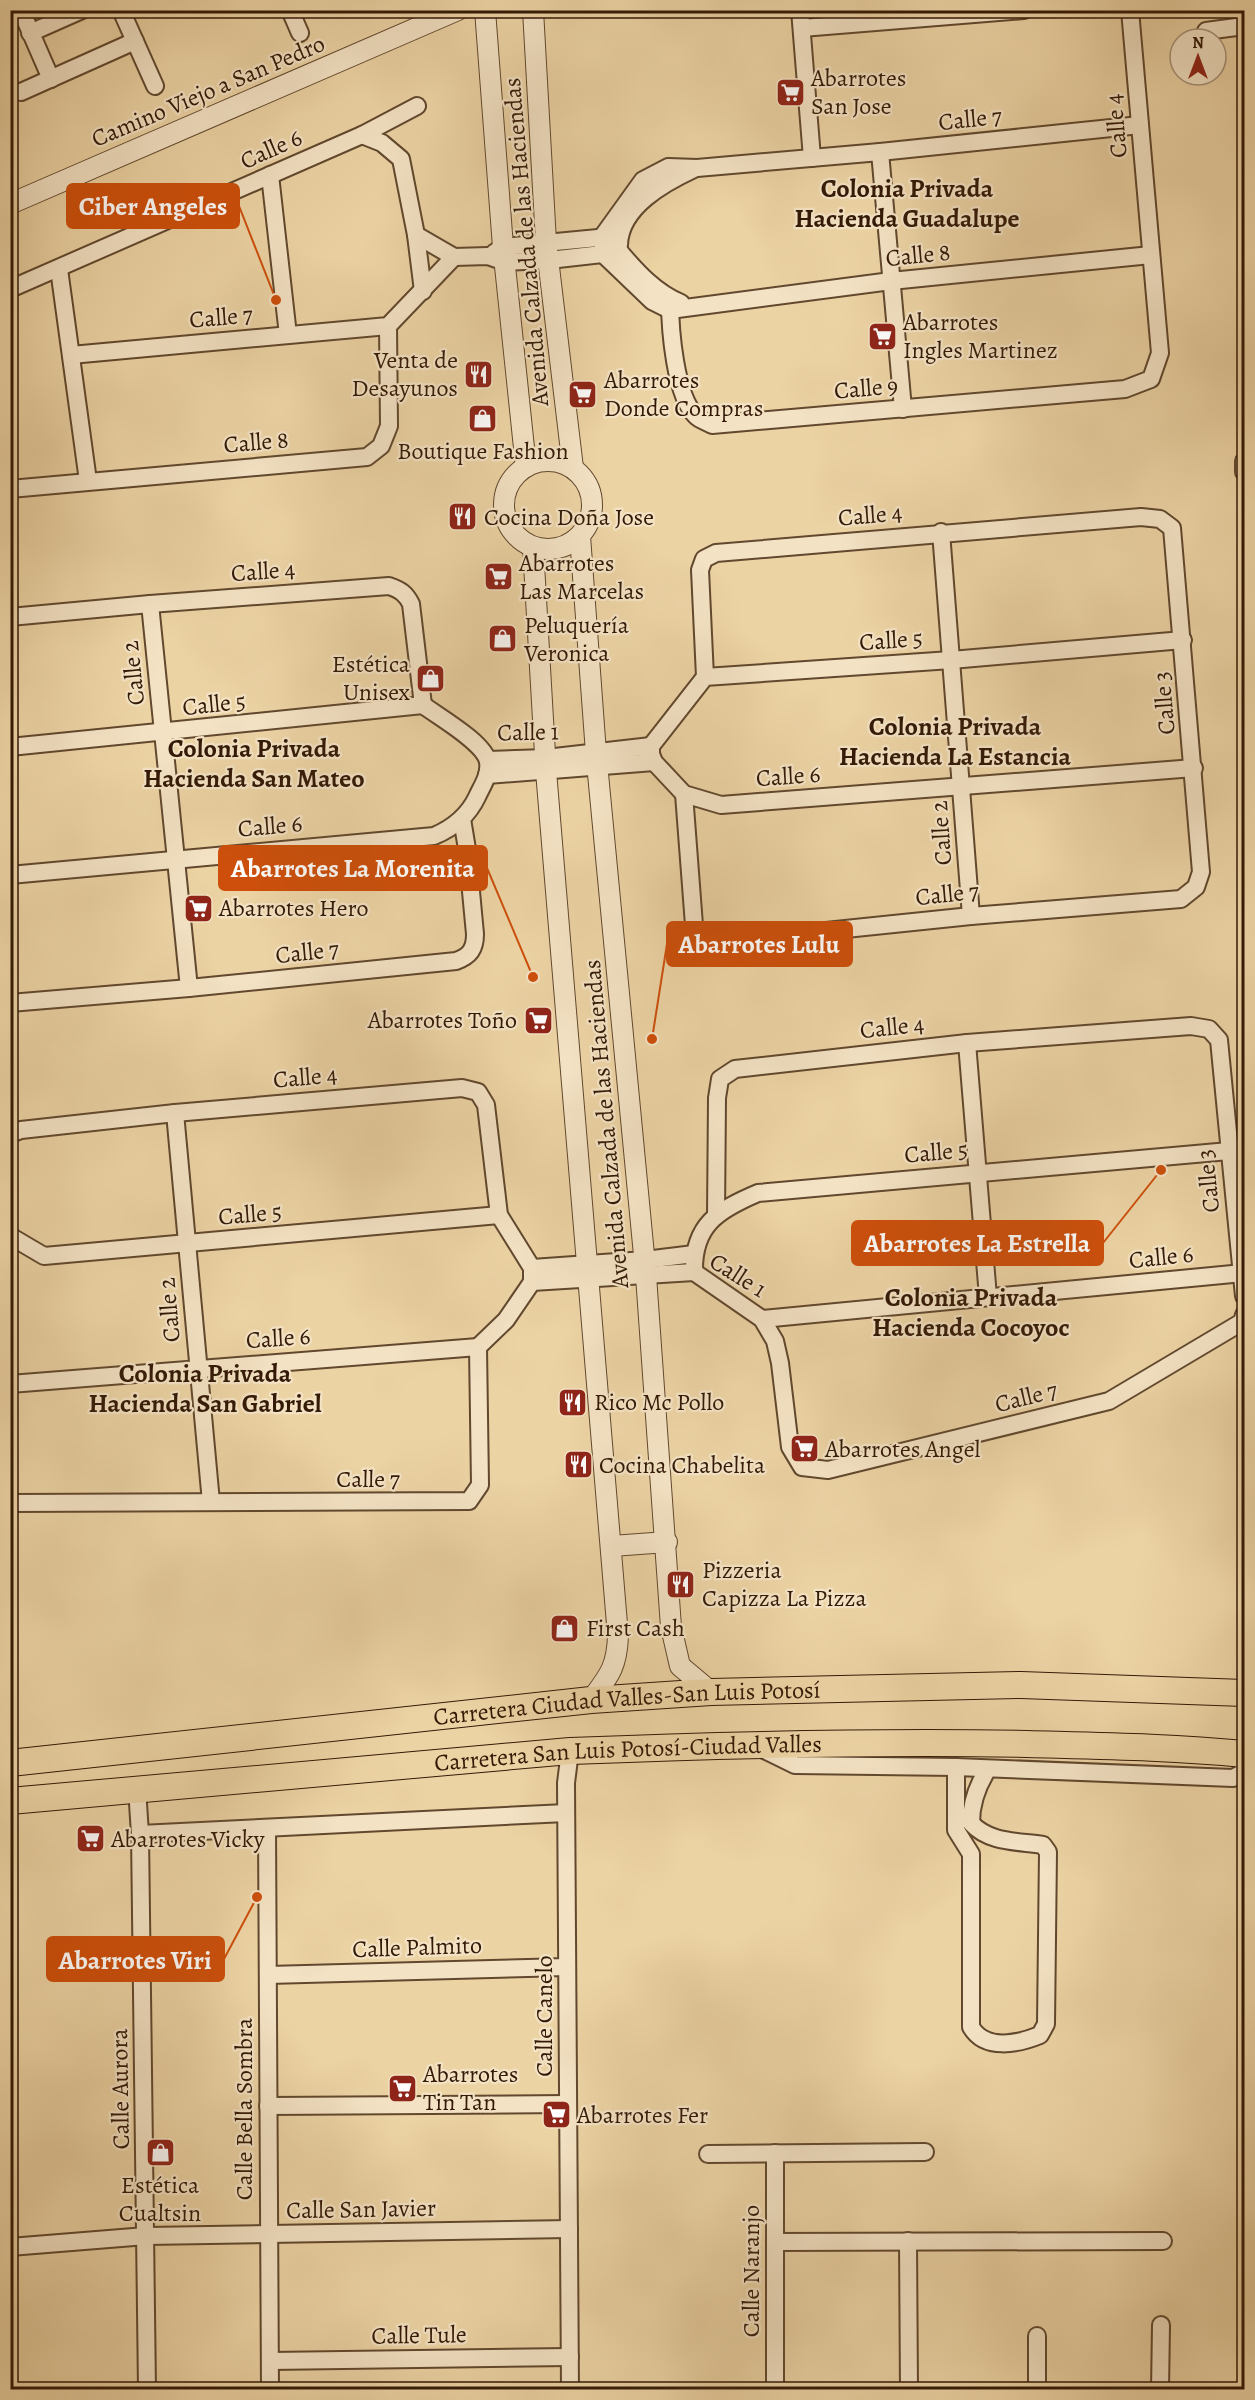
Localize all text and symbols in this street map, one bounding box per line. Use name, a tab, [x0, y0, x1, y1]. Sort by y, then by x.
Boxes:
street label: Camino Viejo a San Pedro	[86, 27, 330, 155]
north arrow	[1168, 27, 1228, 87]
text: N	[1192, 32, 1204, 54]
place label: Abarrotes San Jose	[810, 62, 906, 122]
street label: Avenida Calzada de las Haciendas	[496, 76, 556, 409]
supermarket icon: Abarrotes San Jose	[774, 76, 806, 108]
street label: Calle 4	[1097, 92, 1135, 159]
street label: Calle 7	[937, 100, 1004, 138]
street label: Calle 6	[235, 121, 307, 177]
district label: Colonia Privada Hacienda Guadalupe	[795, 171, 1019, 236]
callout: Ciber Angeles	[67, 184, 239, 228]
text: Ciber Angeles	[79, 189, 227, 224]
street label: Calle 8	[884, 236, 952, 274]
street label: Calle 7	[188, 298, 255, 336]
place label: Abarrotes Ingles Martinez	[902, 306, 1058, 366]
supermarket icon: Abarrotes Ingles Martinez	[866, 320, 898, 352]
place label: Venta de Desayunos	[352, 344, 458, 404]
restaurant icon: Venta de Desayunos	[463, 358, 495, 390]
place label: Abarrotes Donde Compras	[603, 364, 763, 424]
street label: Calle 9	[833, 369, 899, 407]
supermarket icon: Abarrotes Donde Compras	[567, 378, 599, 410]
shop icon: Boutique Fashion	[467, 402, 499, 434]
street label: Calle 8	[222, 423, 290, 461]
place label: Boutique Fashion	[397, 435, 569, 467]
street label: Calle 4	[837, 496, 904, 534]
restaurant icon: Cocina Doña Jose	[447, 501, 479, 533]
place label: Cocina Doña Jose	[484, 501, 654, 533]
place label: Abarrotes Las Marcelas	[518, 547, 644, 607]
street label: Calle 4	[230, 553, 296, 589]
supermarket icon: Abarrotes Las Marcelas	[482, 561, 514, 593]
place label: Peluquería Veronica	[523, 609, 630, 669]
street label: Calle 5	[858, 622, 924, 658]
shop icon: Peluquería Veronica	[487, 623, 519, 655]
street label: Calle 2	[114, 639, 152, 707]
place label: Estética Unisex	[332, 648, 411, 708]
shop icon: Estética Unisex	[415, 662, 447, 694]
street label: Calle 3	[1145, 670, 1183, 736]
street label: Calle 5	[181, 685, 247, 723]
district label: Colonia Privada Hacienda La Estancia	[839, 709, 1072, 774]
street label: Calle 1	[497, 715, 559, 749]
district label: Colonia Privada Hacienda San Mateo	[143, 731, 365, 796]
street label: Calle 6	[755, 758, 821, 794]
street label: Calle 2	[923, 800, 959, 866]
street label: Calle 6	[236, 807, 304, 845]
callout: Abarrotes La Morenita	[219, 846, 487, 890]
text: Abarrotes La Morenita	[230, 851, 475, 886]
street label: Calle 7	[914, 875, 981, 913]
supermarket icon: Abarrotes Hero	[182, 892, 214, 924]
place label: Abarrotes Hero	[218, 892, 368, 924]
callout: Abarrotes Lulu	[667, 922, 852, 966]
text: Abarrotes Lulu	[677, 927, 840, 962]
street label: Calle 7	[274, 933, 341, 971]
street label: Avenida Calzada de las Haciendas	[576, 958, 636, 1291]
place label: Abarrotes Toño	[367, 1004, 517, 1036]
supermarket icon: Abarrotes Toño	[522, 1004, 554, 1036]
street label: Calle 4	[858, 1008, 926, 1046]
street label: Calle 4	[272, 1058, 339, 1096]
street label: Calle 5	[903, 1133, 969, 1171]
street label: Calle 3	[1189, 1148, 1227, 1214]
street label: Calle 5	[217, 1195, 283, 1233]
callout: Abarrotes La Estrella	[852, 1221, 1103, 1265]
text: Abarrotes La Estrella	[863, 1226, 1091, 1261]
street label: Calle 6	[1127, 1238, 1195, 1276]
street label: Calle 1	[703, 1245, 773, 1305]
street label: Calle 2	[150, 1276, 188, 1344]
district label: Colonia Privada Hacienda Cocoyoc	[872, 1280, 1070, 1345]
street label: Calle 6	[245, 1320, 311, 1356]
district label: Colonia Privada Hacienda San Gabriel	[89, 1356, 322, 1421]
street label: Calle 7	[991, 1374, 1062, 1420]
restaurant icon: Rico Mc Pollo	[557, 1386, 589, 1418]
place label: Rico Mc Pollo	[594, 1386, 724, 1418]
supermarket icon: Abarrotes Angel	[788, 1433, 820, 1465]
place label: Abarrotes Angel	[824, 1433, 981, 1465]
restaurant icon: Cocina Chabelita	[562, 1449, 594, 1481]
place label: Cocina Chabelita	[599, 1449, 766, 1481]
street label: Calle 7	[336, 1463, 401, 1495]
place label: Pizzeria Capizza La Pizza	[702, 1554, 868, 1614]
restaurant icon: Pizzeria Capizza La Pizza	[665, 1568, 697, 1600]
shop icon: First Cash	[549, 1612, 581, 1644]
place label: First Cash	[586, 1612, 685, 1644]
street label: Carretera Ciudad Valles-San Luis Potosí	[432, 1674, 821, 1733]
street label: Carretera San Luis Potosí-Ciudad Valles	[433, 1728, 822, 1779]
supermarket icon: Abarrotes Vicky	[74, 1823, 106, 1855]
place label: Abarrotes Vicky	[110, 1823, 265, 1855]
street label: Calle Palmito	[352, 1929, 482, 1965]
callout: Abarrotes Viri	[47, 1937, 224, 1981]
text: Abarrotes Viri	[57, 1943, 212, 1978]
street label: Calle Canelo	[528, 1955, 560, 2077]
street label: Calle Bella Sombra	[228, 2017, 260, 2200]
street label: Calle Aurora	[103, 2027, 137, 2150]
place label: Abarrotes Tin Tan	[422, 2058, 518, 2118]
supermarket icon: Abarrotes Tin Tan	[386, 2072, 418, 2104]
supermarket icon: Abarrotes Fer	[540, 2099, 572, 2131]
place label: Abarrotes Fer	[576, 2099, 708, 2131]
shop icon: Estética Cualtsin	[144, 2136, 176, 2168]
place label: Estética Cualtsin	[119, 2169, 201, 2229]
street label: Calle San Javier	[286, 2192, 436, 2226]
street label: Calle Naranjo	[735, 2205, 767, 2337]
street label: Calle Tule	[371, 2318, 467, 2352]

